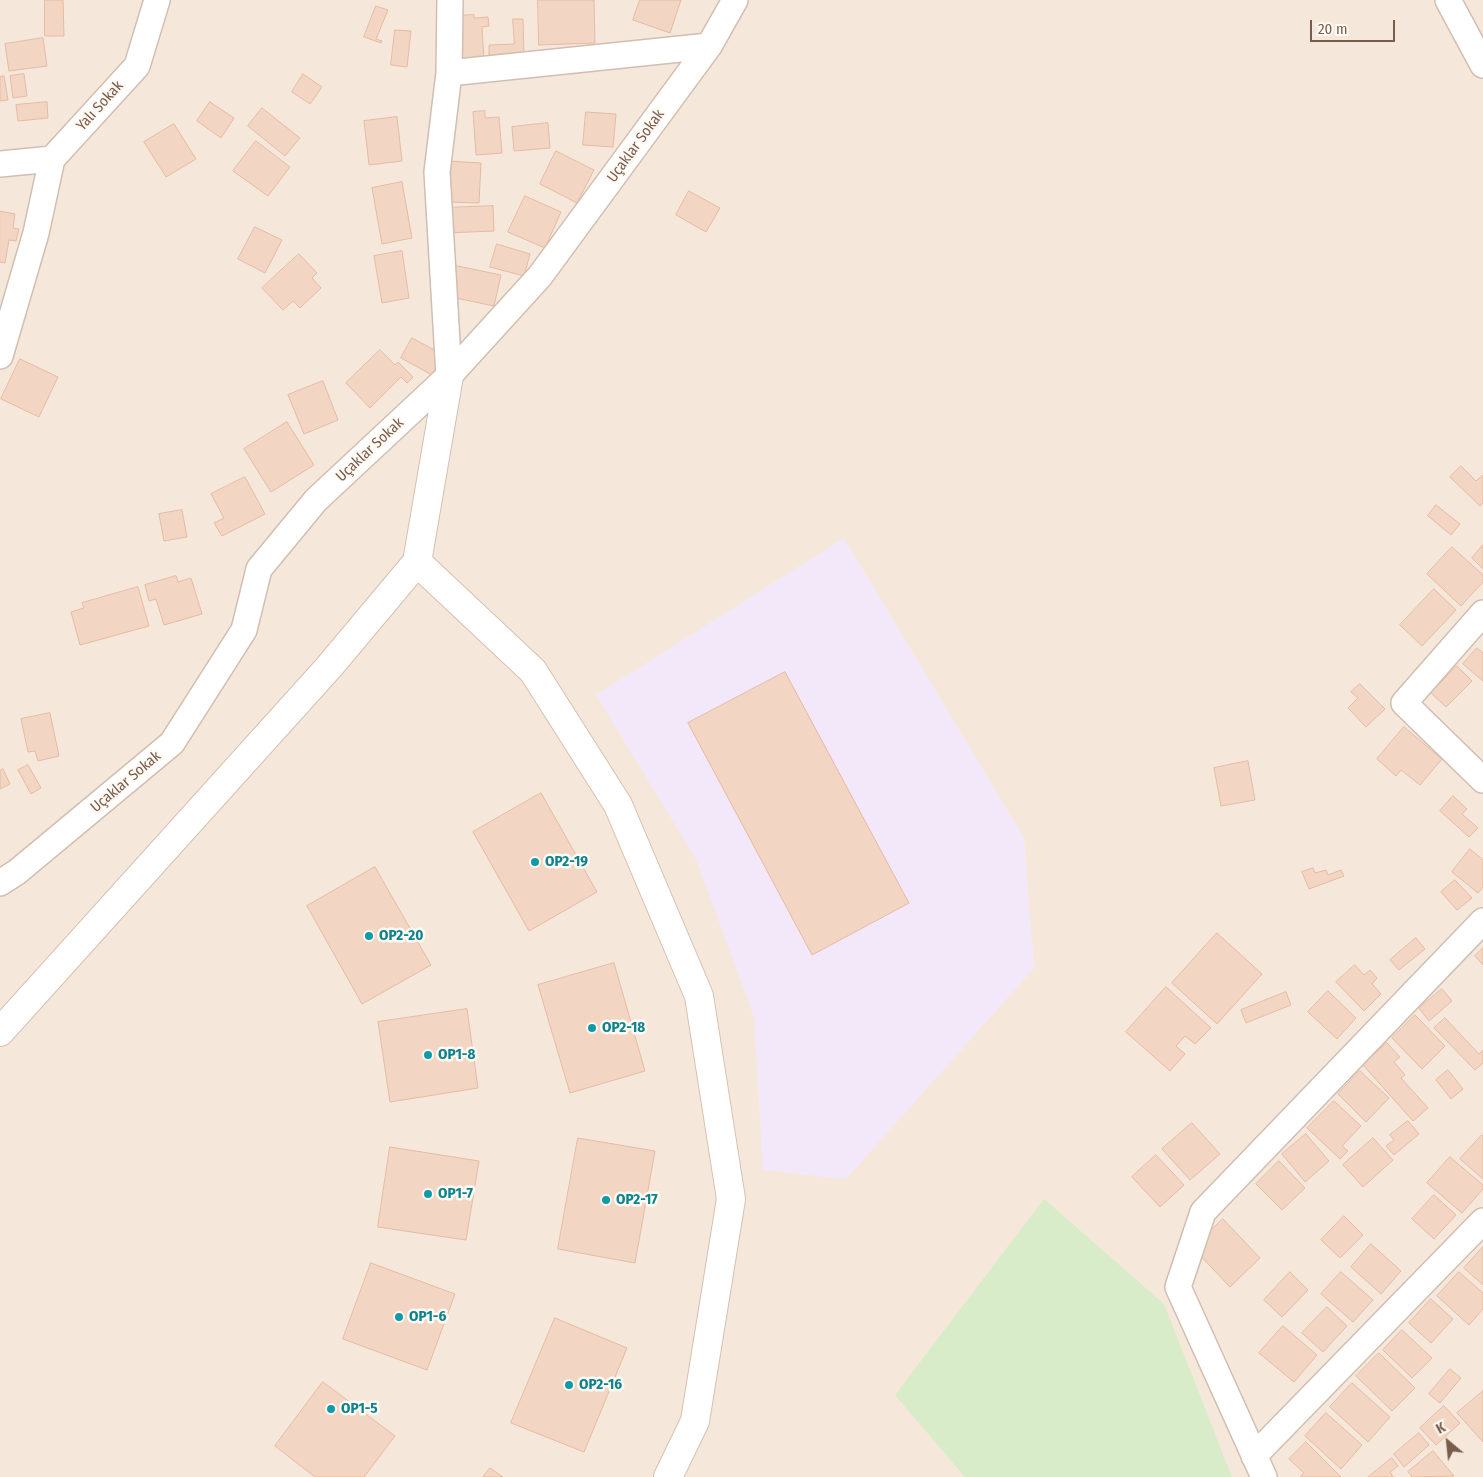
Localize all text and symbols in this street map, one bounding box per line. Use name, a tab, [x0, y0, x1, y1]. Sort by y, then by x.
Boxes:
scale bar	[1313, 10, 1398, 42]
text: 20 m	[1318, 20, 1348, 38]
street label: Yalı Sokak	[73, 77, 127, 135]
street label: Uçaklar Sokak	[603, 106, 669, 186]
street label: Uçaklar Sokak	[332, 414, 408, 486]
street label: Uçaklar Sokak	[87, 748, 165, 816]
place label: OP2-19	[545, 853, 588, 871]
marker: OP2-19	[529, 856, 541, 868]
place label: OP2-20	[379, 927, 423, 945]
marker: OP2-20	[363, 930, 375, 942]
place label: OP2-18	[602, 1019, 645, 1037]
marker: OP2-18	[586, 1022, 598, 1034]
place label: OP1-8	[438, 1046, 475, 1064]
marker: OP1-8	[422, 1049, 434, 1061]
place label: OP1-7	[438, 1185, 473, 1203]
marker: OP1-7	[422, 1188, 434, 1200]
place label: OP2-17	[616, 1191, 658, 1209]
marker: OP2-17	[600, 1194, 612, 1206]
place label: OP1-6	[409, 1308, 446, 1326]
marker: OP1-6	[393, 1311, 405, 1323]
place label: OP2-16	[579, 1376, 622, 1394]
marker: OP2-16	[563, 1379, 575, 1391]
place label: OP1-5	[341, 1400, 378, 1418]
marker: OP1-5	[325, 1403, 337, 1415]
north arrow	[1423, 1417, 1473, 1467]
text: K	[1433, 1419, 1448, 1438]

